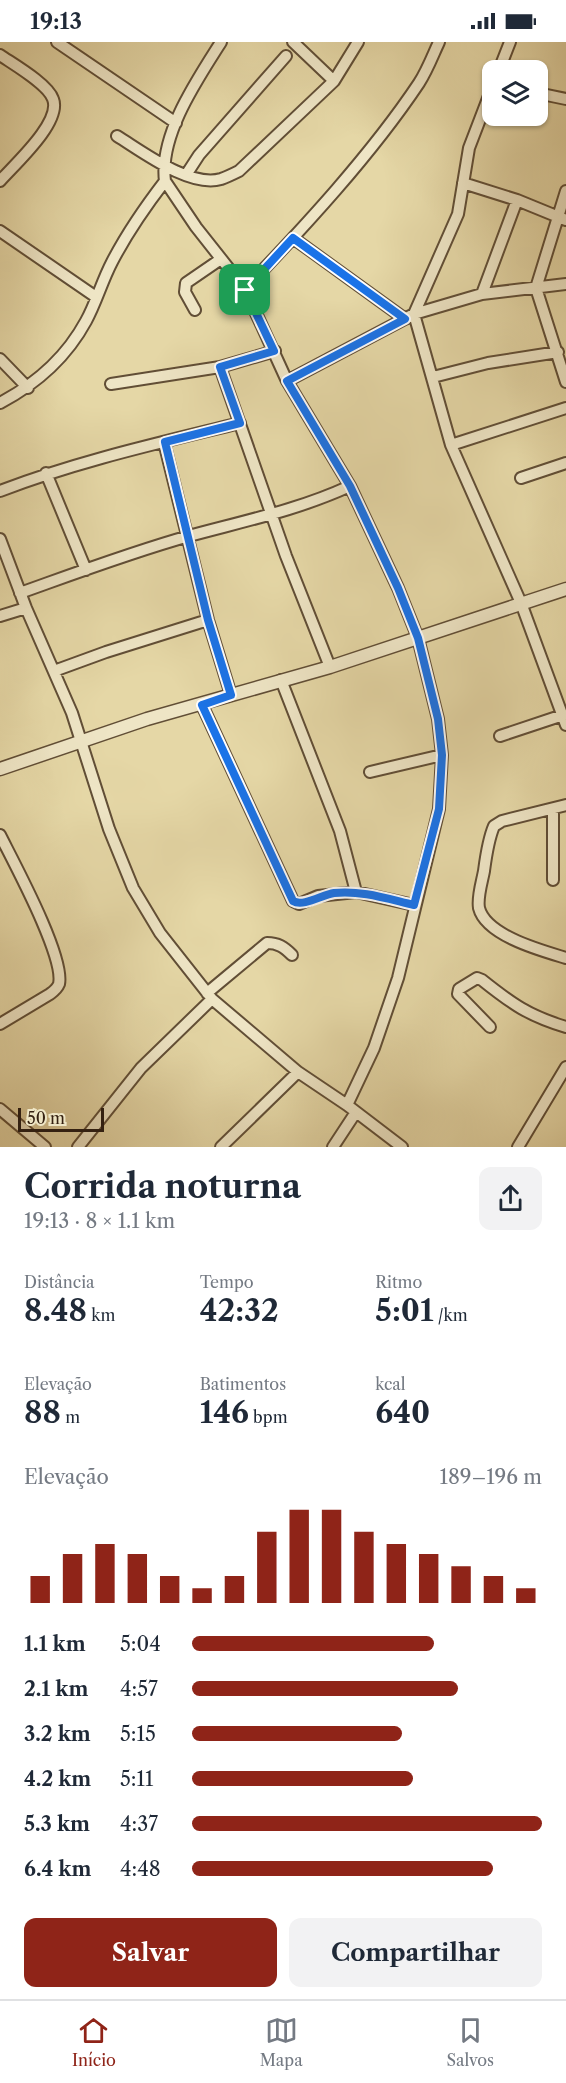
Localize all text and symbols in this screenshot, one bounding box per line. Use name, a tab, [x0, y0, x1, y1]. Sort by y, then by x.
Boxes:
text: 19:13	[30, 8, 82, 35]
map controls	[482, 60, 548, 126]
button: layers	[482, 60, 548, 126]
pin	[219, 264, 270, 315]
icon: arrive	[228, 273, 261, 306]
scale bar	[18, 1105, 104, 1132]
text: 50 m	[27, 1108, 65, 1128]
text: Corrida noturna	[24, 1166, 301, 1207]
button: share	[479, 1167, 542, 1230]
text: 19:13 · 8 × 1.1 km	[24, 1209, 175, 1233]
text: Distância	[24, 1272, 95, 1292]
text: Tempo	[200, 1272, 254, 1292]
text: Ritmo	[375, 1272, 422, 1292]
text: 8.48	[24, 1292, 87, 1329]
text: 42:32	[200, 1292, 279, 1329]
text: 5:01	[375, 1292, 433, 1329]
text: km	[87, 1305, 115, 1325]
text: /km	[433, 1305, 468, 1325]
text: Elevação	[24, 1374, 92, 1394]
text: Batimentos	[200, 1374, 286, 1394]
text: kcal	[375, 1374, 406, 1394]
text: 88	[24, 1394, 61, 1431]
text: 146	[200, 1394, 249, 1431]
text: 640	[375, 1394, 430, 1431]
text: m	[61, 1407, 80, 1427]
text: bpm	[249, 1407, 288, 1427]
text: Elevação	[24, 1465, 109, 1489]
text: 189–196 m	[440, 1465, 542, 1489]
text: 1.1 km	[24, 1632, 86, 1656]
text: 5:04	[120, 1632, 161, 1656]
text: 2.1 km	[24, 1677, 88, 1701]
text: 4:57	[120, 1677, 158, 1701]
text: 3.2 km	[24, 1722, 91, 1746]
text: 5:15	[120, 1722, 156, 1746]
text: 4.2 km	[24, 1767, 91, 1791]
text: 5:11	[120, 1767, 153, 1791]
text: 5.3 km	[24, 1812, 90, 1836]
text: 4:37	[120, 1812, 158, 1836]
text: 6.4 km	[24, 1857, 91, 1881]
text: 4:48	[120, 1857, 161, 1881]
button: Salvar	[24, 1918, 277, 1987]
button: Compartilhar	[289, 1918, 542, 1987]
tab: Início	[72, 2014, 116, 2070]
tab: Mapa	[260, 2014, 303, 2070]
tab: Salvos	[447, 2014, 494, 2070]

